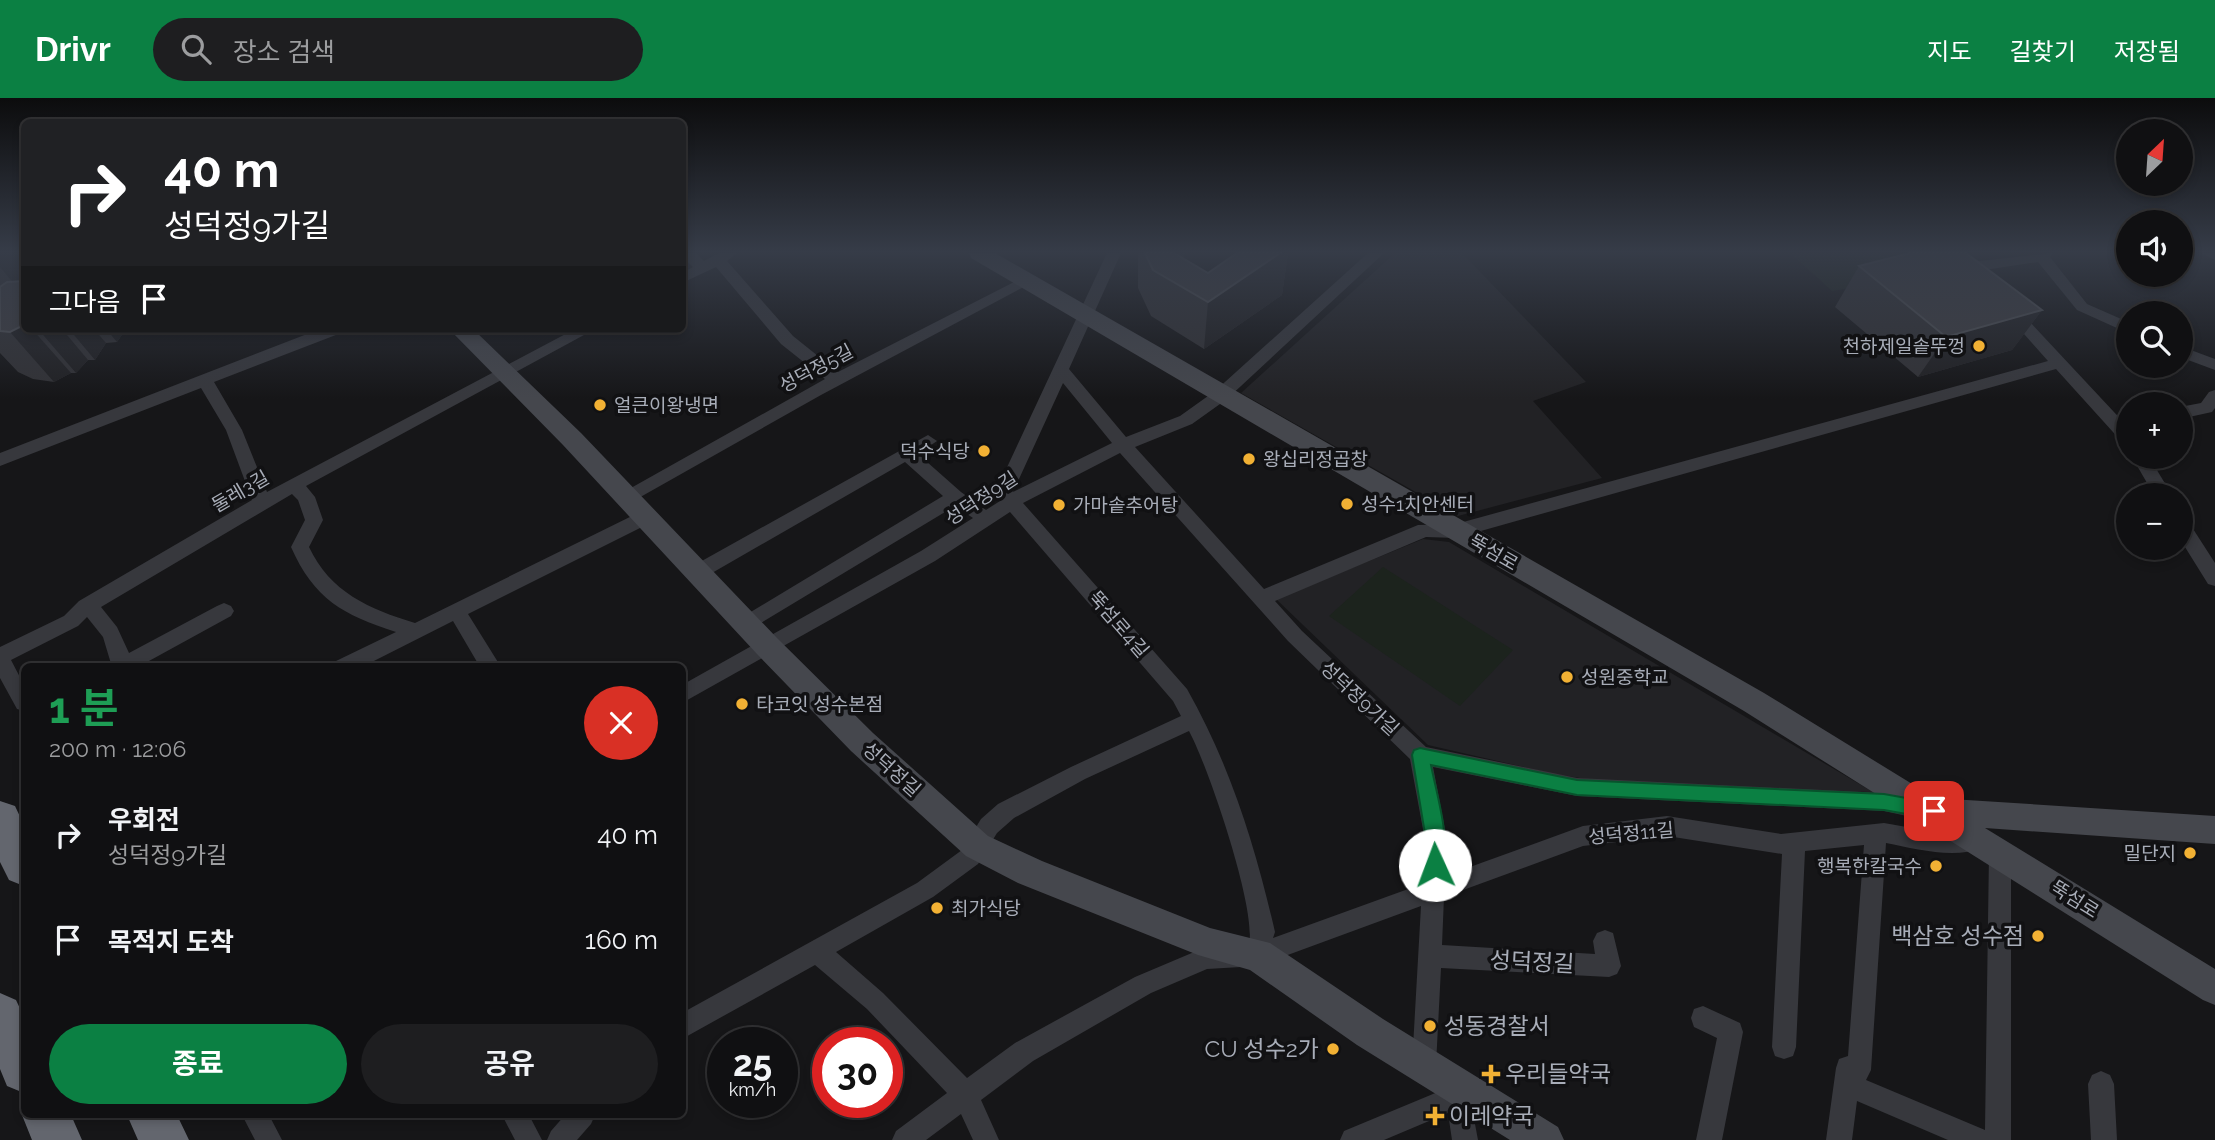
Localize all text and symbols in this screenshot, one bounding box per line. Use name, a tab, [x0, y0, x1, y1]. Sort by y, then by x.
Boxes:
search box	[153, 18, 643, 81]
text: Drivr	[35, 30, 111, 69]
icon: search	[177, 30, 215, 68]
text: 장소 검색	[233, 37, 335, 67]
text: 지도	[1927, 37, 1972, 66]
text: 길찾기	[2010, 37, 2076, 66]
text: 저장됨	[2114, 37, 2180, 66]
north arrow	[2116, 119, 2193, 196]
map controls	[2116, 119, 2193, 560]
text: 40 m	[164, 141, 279, 198]
icon: right	[49, 147, 140, 238]
text: 성덕정9가길	[164, 207, 330, 244]
button: sound	[2116, 210, 2193, 287]
icon: arrive	[135, 280, 173, 318]
text: 그다음	[49, 287, 121, 317]
button: search	[2116, 301, 2193, 378]
place label: 천하제일솥뚜껑	[1843, 335, 1965, 357]
marker: 천하제일솥뚜껑	[1971, 338, 1987, 354]
street label: 성덕정5길	[775, 339, 857, 397]
button: +	[2116, 392, 2193, 469]
place label: 얼큰이왕냉면	[614, 394, 719, 416]
marker: 얼큰이왕냉면	[592, 397, 608, 413]
place label: 덕수식당	[900, 440, 970, 462]
marker: 덕수식당	[976, 443, 992, 459]
place label: 왕십리정곱창	[1263, 448, 1368, 470]
marker: 왕십리정곱창	[1241, 451, 1257, 467]
street label: 둘레3길	[207, 466, 273, 516]
street label: 성덕정9길	[941, 467, 1021, 529]
button: −	[2116, 483, 2193, 560]
place label: 성수1치안센터	[1361, 493, 1474, 515]
place label: 가마솥추어탕	[1073, 494, 1178, 516]
marker: 성수1치안센터	[1339, 496, 1355, 512]
marker: 가마솥추어탕	[1051, 497, 1067, 513]
street label: 뚝섬로	[1466, 529, 1522, 575]
street label: 뚝섬로4길	[1084, 586, 1154, 662]
street label: 성덕정9가길	[1316, 656, 1404, 740]
place label: 성원중학교	[1581, 666, 1668, 688]
marker: 성원중학교	[1559, 669, 1575, 685]
text: 1 분	[49, 684, 118, 733]
button: close	[584, 686, 658, 760]
place label: 타코잇 성수본점	[756, 693, 883, 715]
marker: 타코잇 성수본점	[734, 696, 750, 712]
text: 200 m · 12:06	[49, 735, 186, 762]
street label: 성덕정길	[859, 737, 925, 801]
pin	[1904, 781, 1964, 841]
icon: arrive	[1915, 792, 1953, 830]
text: 우회전	[108, 805, 180, 835]
icon: right	[49, 816, 87, 854]
street label: 성덕정11길	[1587, 818, 1675, 848]
text: 40 m	[597, 820, 658, 850]
position arrow	[1398, 828, 1472, 902]
text: 성덕정9가길	[108, 841, 227, 868]
place label: 밀단지	[2124, 842, 2176, 864]
marker: 밀단지	[2182, 845, 2198, 861]
place label: 행복한칼국수	[1817, 855, 1922, 877]
marker: 행복한칼국수	[1928, 858, 1944, 874]
street label: 뚝섬로	[2047, 876, 2103, 922]
place label: 최가식당	[951, 897, 1021, 919]
marker: 최가식당	[929, 900, 945, 916]
icon: arrive	[49, 921, 87, 959]
place label: 백삼호 성수점	[1891, 922, 2024, 949]
text: 160 m	[585, 925, 658, 955]
text: 목적지 도착	[108, 927, 234, 957]
marker: 백삼호 성수점	[2030, 928, 2046, 944]
street label: 성덕정길	[1489, 946, 1575, 977]
place label: 성동경찰서	[1444, 1012, 1550, 1039]
marker: 성동경찰서	[1422, 1018, 1438, 1034]
button: 종료	[49, 1024, 347, 1104]
button: 공유	[361, 1024, 658, 1104]
speed limit sign: 30	[812, 1027, 903, 1118]
place label: CU 성수2가	[1205, 1035, 1319, 1062]
marker: CU 성수2가	[1325, 1041, 1341, 1057]
text: 25	[733, 1043, 772, 1084]
place label: 우리들약국	[1505, 1060, 1611, 1087]
marker: 우리들약국	[1483, 1066, 1499, 1082]
text: km/h	[729, 1079, 776, 1100]
place label: 이레약국	[1449, 1102, 1534, 1129]
marker: 이레약국	[1427, 1108, 1443, 1124]

